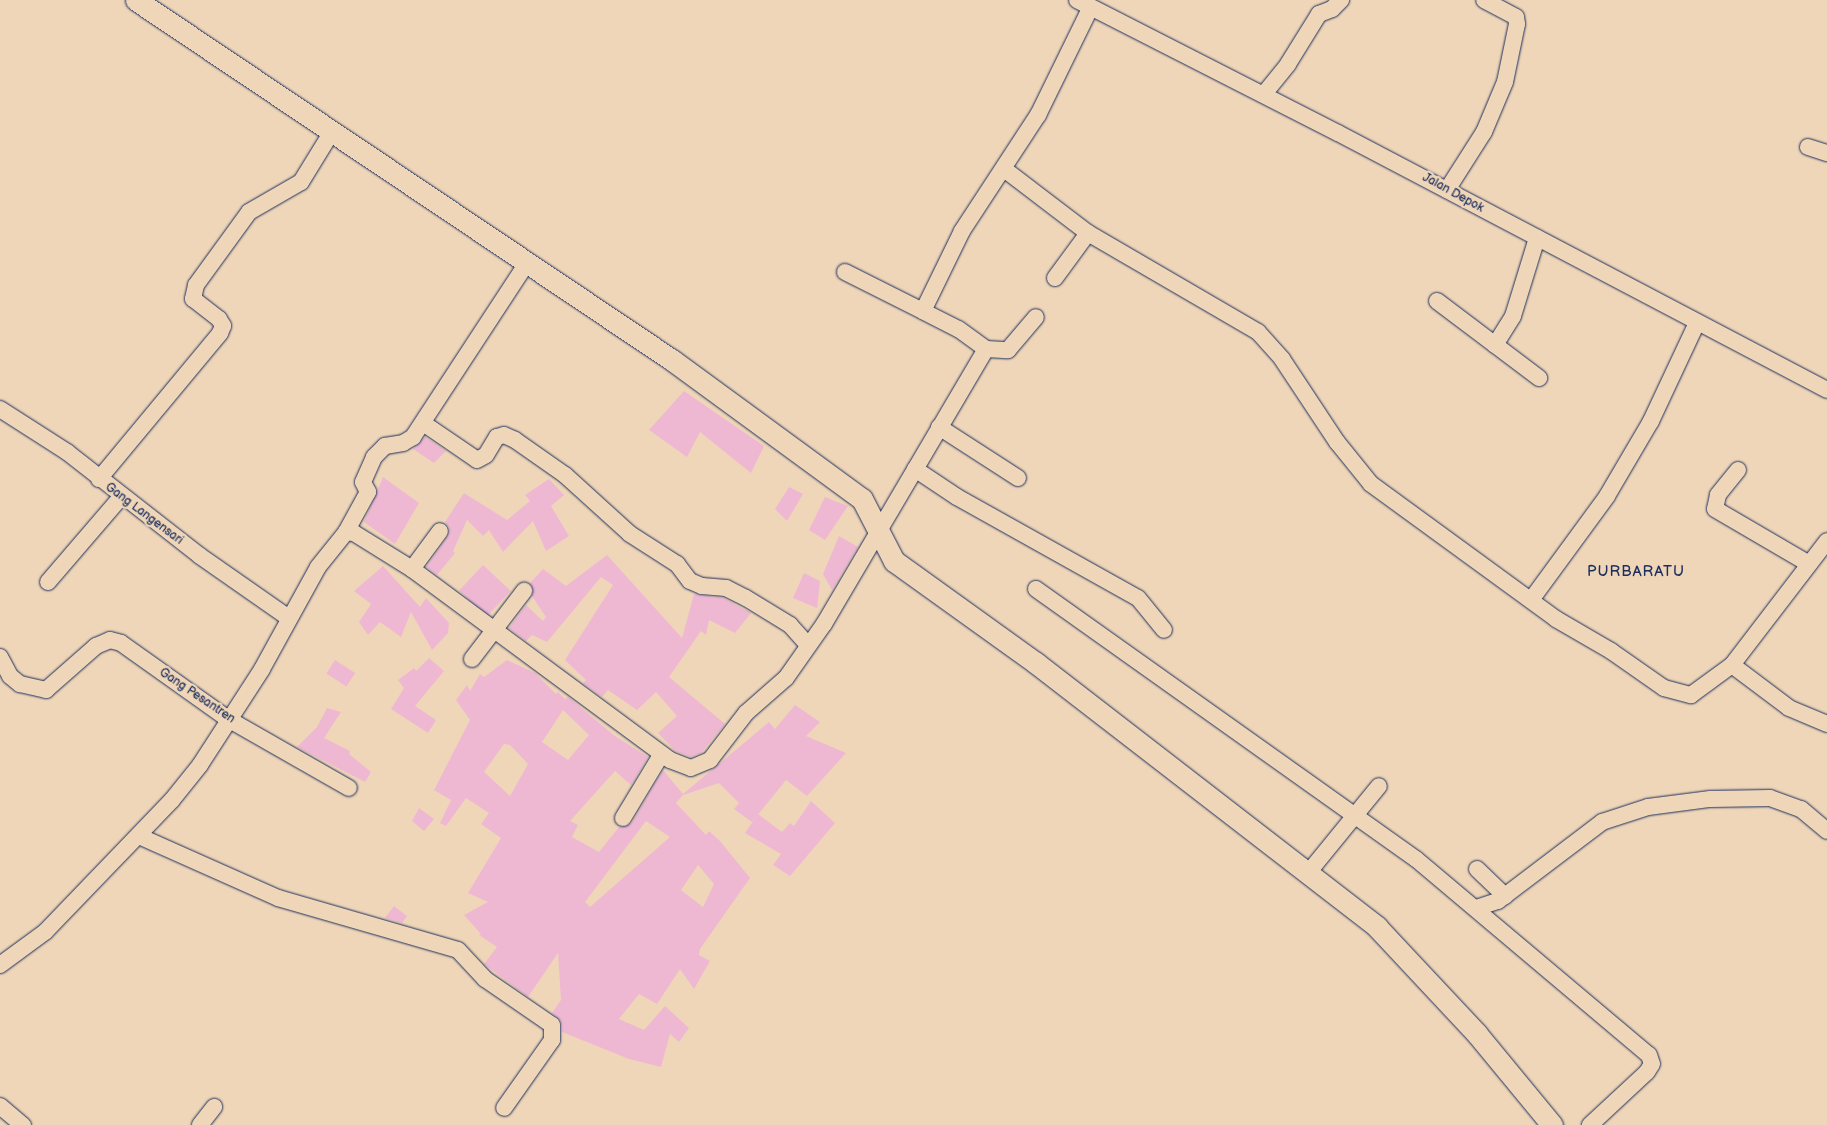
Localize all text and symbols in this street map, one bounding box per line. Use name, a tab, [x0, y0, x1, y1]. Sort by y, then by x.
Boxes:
street label: Jalan Depok	[1420, 170, 1486, 216]
street label: Gang Langensari	[102, 480, 186, 548]
district label: PURBARATU	[1586, 563, 1686, 581]
street label: Gang Pesantren	[156, 665, 238, 727]

